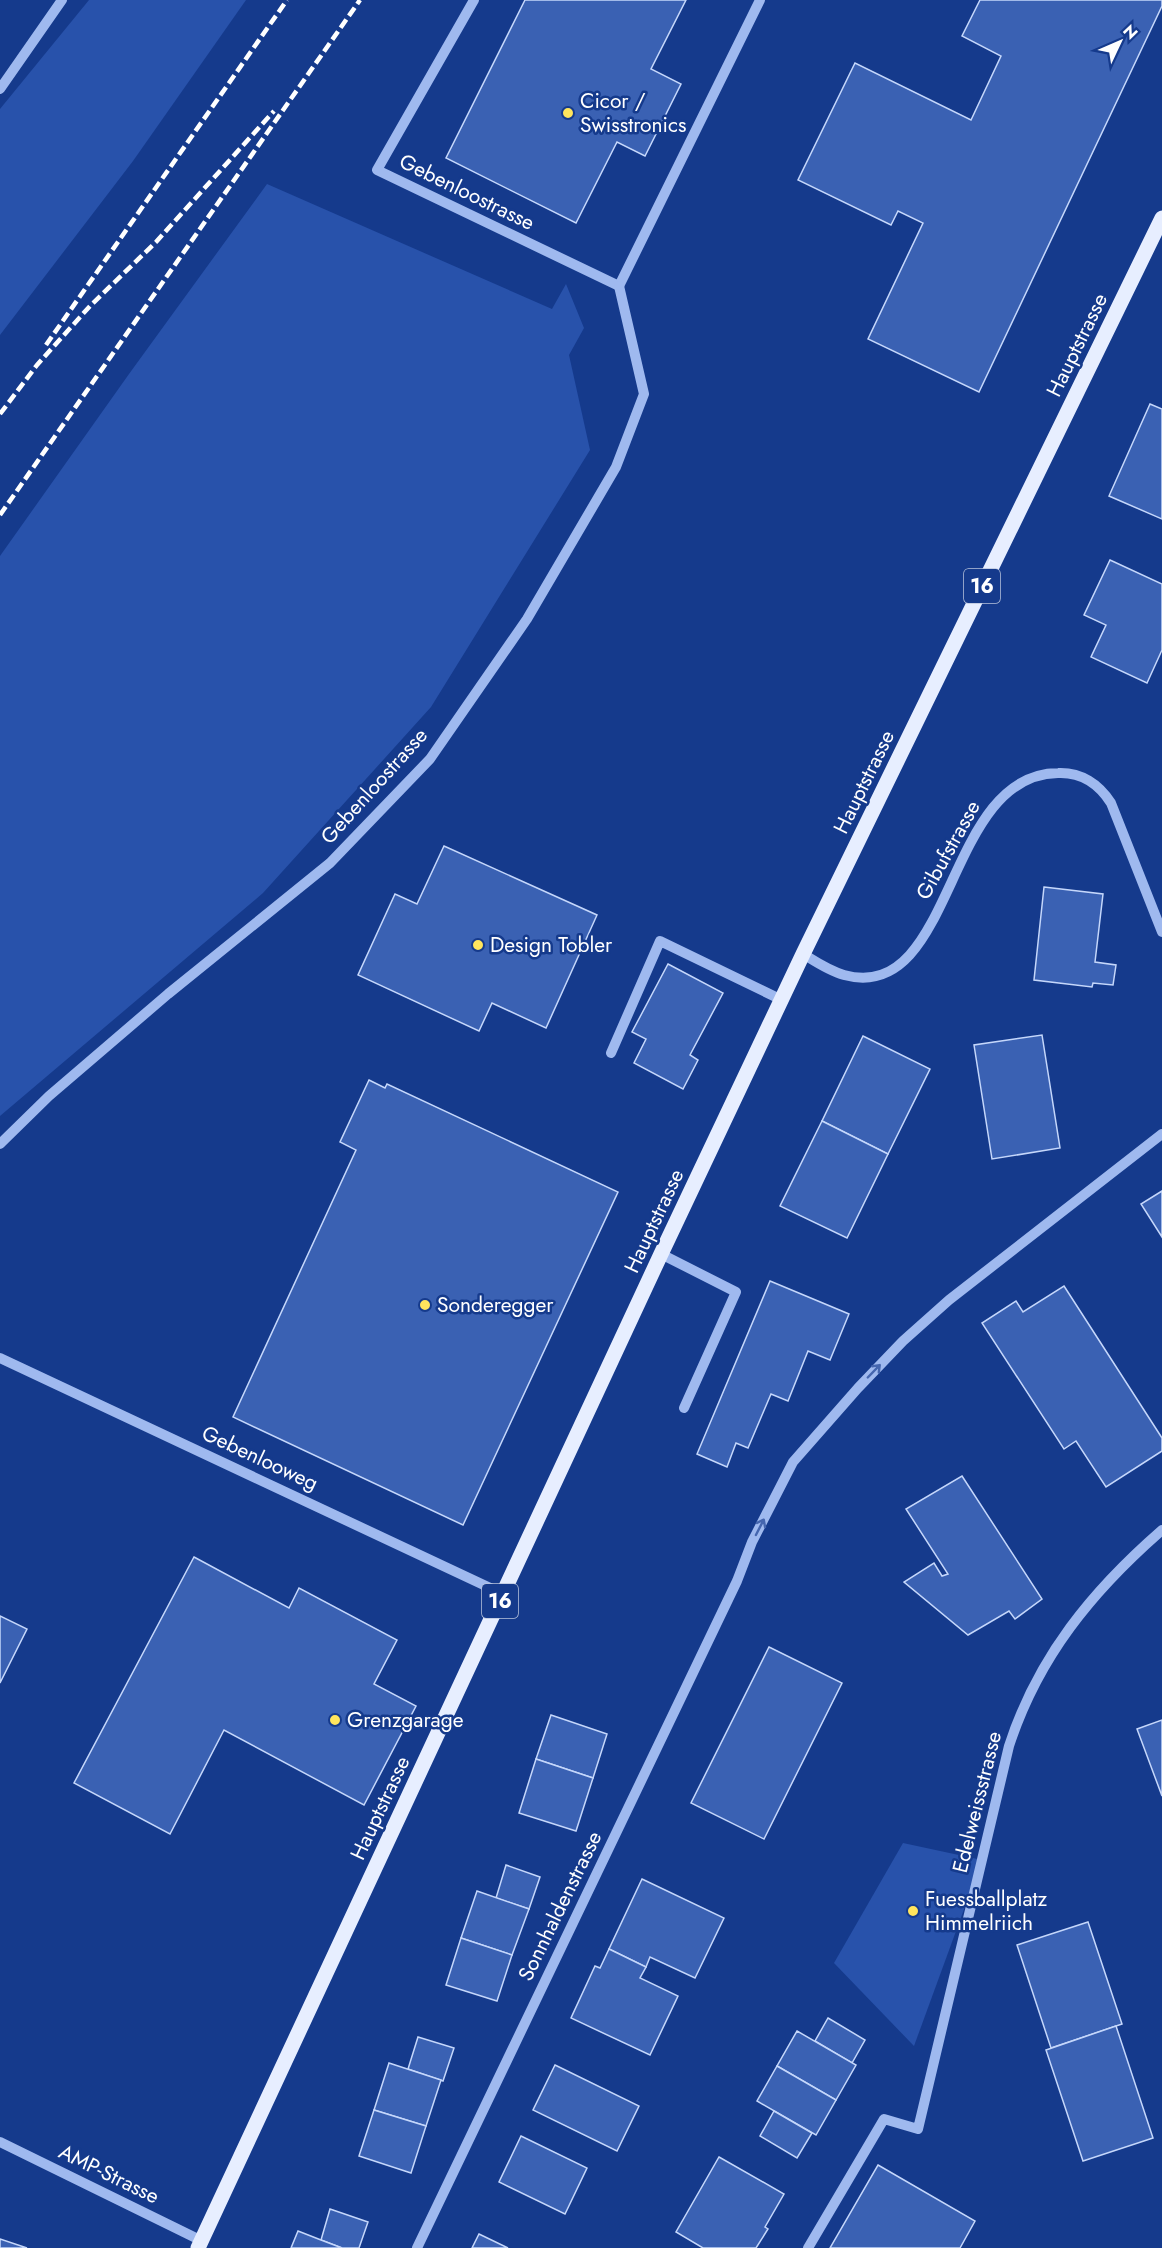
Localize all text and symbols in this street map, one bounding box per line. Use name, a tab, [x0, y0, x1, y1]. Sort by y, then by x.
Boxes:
north arrow	[1090, 12, 1150, 72]
text: N	[1118, 19, 1143, 44]
place label: Cicor / Swisstronics	[580, 86, 687, 140]
marker: Cicor / Swisstronics	[561, 106, 575, 120]
street label: Gebenloostrasse	[394, 146, 540, 238]
street label: Hauptstrasse	[1039, 288, 1115, 402]
road number: 16	[964, 569, 1000, 603]
street label: Gebenloostrasse	[314, 721, 435, 851]
street label: Hauptstrasse	[826, 725, 902, 839]
street label: Gibufstrasse	[908, 795, 988, 905]
place label: Design Tobler	[490, 930, 613, 960]
marker: Design Tobler	[471, 938, 485, 952]
street label: Hauptstrasse	[617, 1164, 691, 1278]
place label: Sonderegger	[437, 1290, 554, 1320]
marker: Sonderegger	[418, 1298, 432, 1312]
one-way arrow	[867, 1364, 881, 1379]
street label: Gebenlooweg	[197, 1418, 323, 1498]
one-way arrow	[755, 1519, 766, 1537]
road number: 16	[482, 1584, 518, 1618]
place label: Grenzgarage	[347, 1705, 464, 1735]
marker: Grenzgarage	[328, 1713, 342, 1727]
street label: Edelweissstrasse	[945, 1728, 1009, 1876]
street label: Hauptstrasse	[343, 1751, 417, 1865]
street label: Sonnhaldenstrasse	[511, 1826, 609, 1986]
place label: Fuessballplatz Himmelriich	[925, 1884, 1048, 1938]
marker: Fuessballplatz Himmelriich	[906, 1904, 920, 1918]
street label: AMP-Strasse	[54, 2137, 164, 2211]

